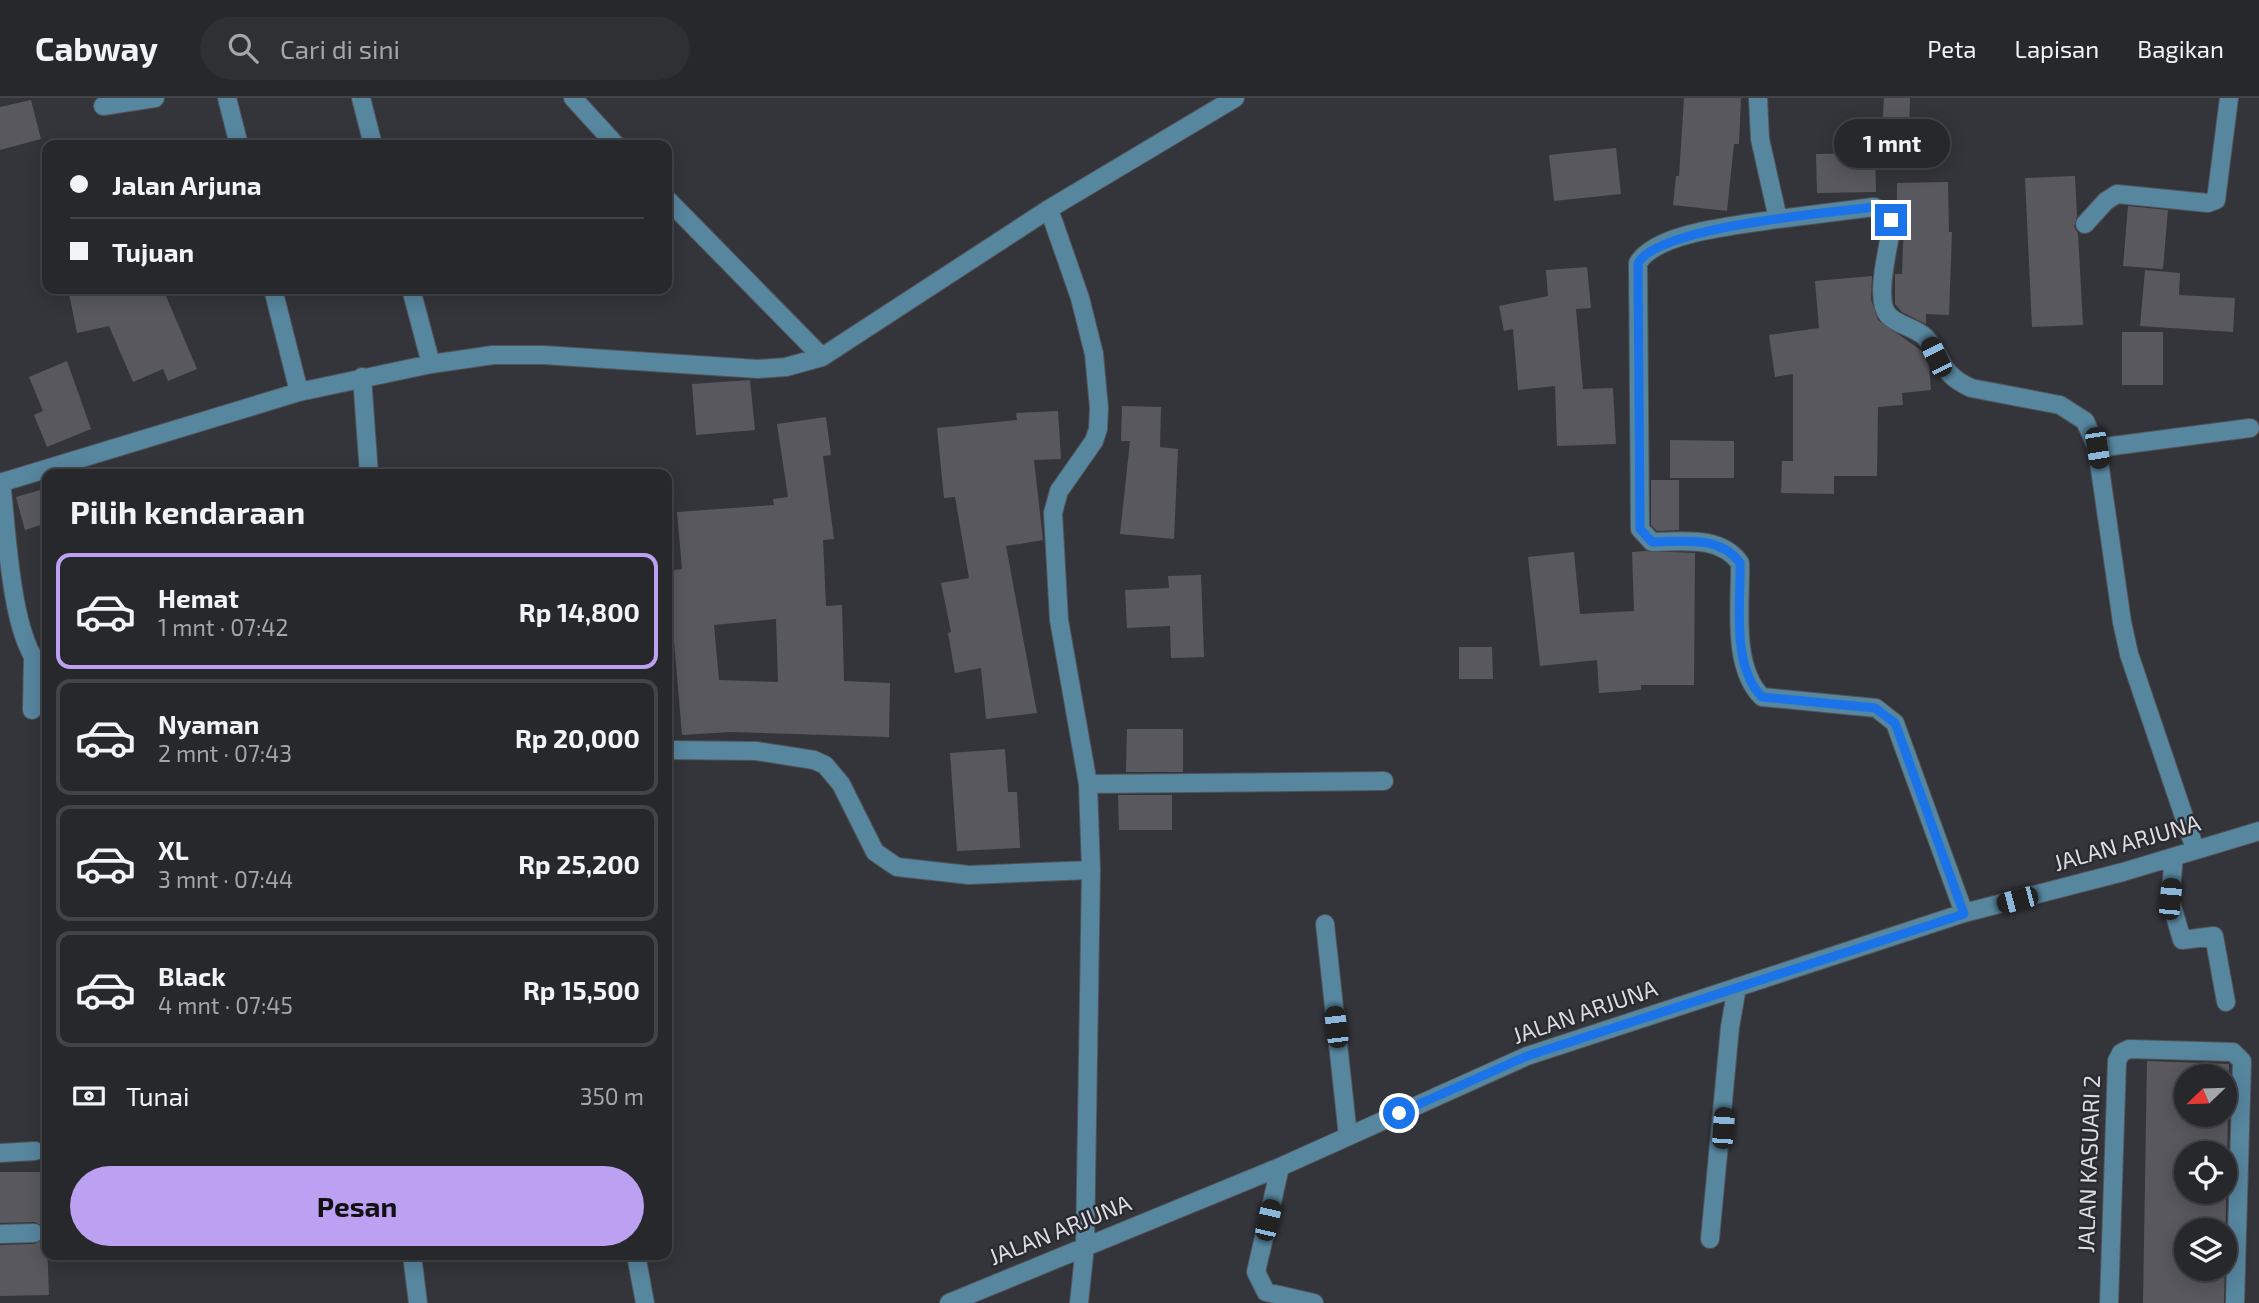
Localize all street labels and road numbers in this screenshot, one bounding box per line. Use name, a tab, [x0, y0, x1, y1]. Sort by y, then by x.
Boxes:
street label: JALAN ARJUNA	[2050, 808, 2204, 876]
street label: JALAN ARJUNA	[1509, 973, 1661, 1049]
street label: JALAN KASUARI 2	[2071, 1074, 2105, 1254]
street label: JALAN ARJUNA	[984, 1188, 1136, 1270]

